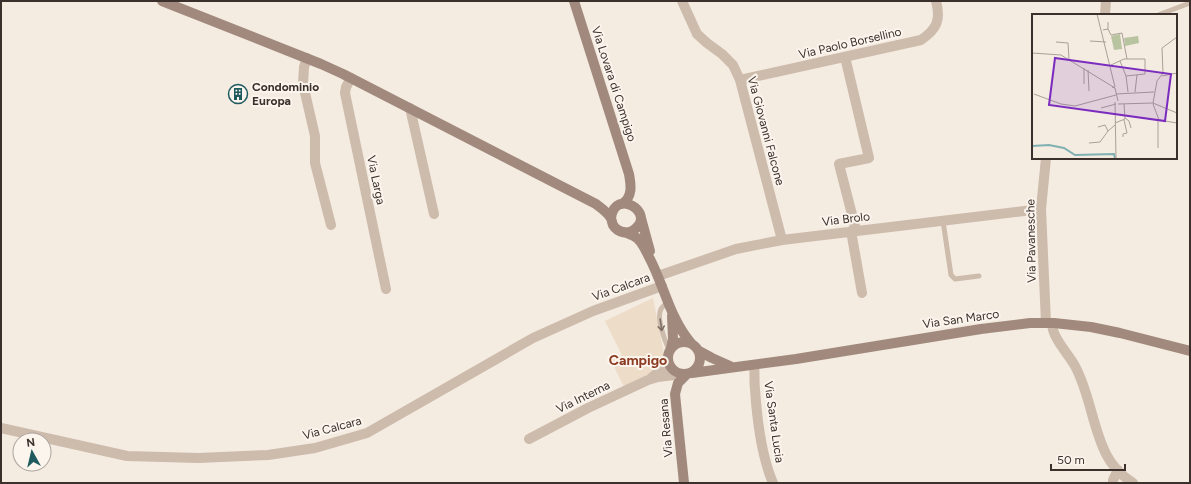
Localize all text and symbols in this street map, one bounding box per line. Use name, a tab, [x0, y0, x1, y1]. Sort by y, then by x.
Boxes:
inset map	[1032, 14, 1177, 159]
street label: Via Paolo Borsellino	[797, 24, 903, 62]
street label: Via Lovara di Campigo	[589, 25, 639, 143]
street label: Via Giovanni Falcone	[745, 75, 787, 187]
place label: Condominio Europa	[252, 80, 319, 108]
building icon: Condominio Europa	[227, 83, 249, 105]
street label: Via Larga	[364, 154, 388, 206]
street label: Via Pavanesche	[1023, 199, 1039, 283]
street label: Via Brolo	[821, 209, 871, 229]
street label: Via Calcara	[590, 270, 652, 304]
street label: Via San Marco	[922, 307, 1000, 331]
one-way arrow	[657, 318, 665, 331]
district label: Campigo	[609, 352, 667, 369]
street label: Via Interna	[554, 378, 612, 416]
street label: Via Santa Lucia	[761, 380, 787, 464]
street label: Via Resana	[656, 398, 676, 458]
street label: Via Calcara	[301, 413, 363, 443]
north arrow	[12, 432, 52, 472]
text: N	[26, 436, 36, 450]
scale bar	[1051, 446, 1125, 472]
text: 50 m	[1057, 453, 1085, 467]

